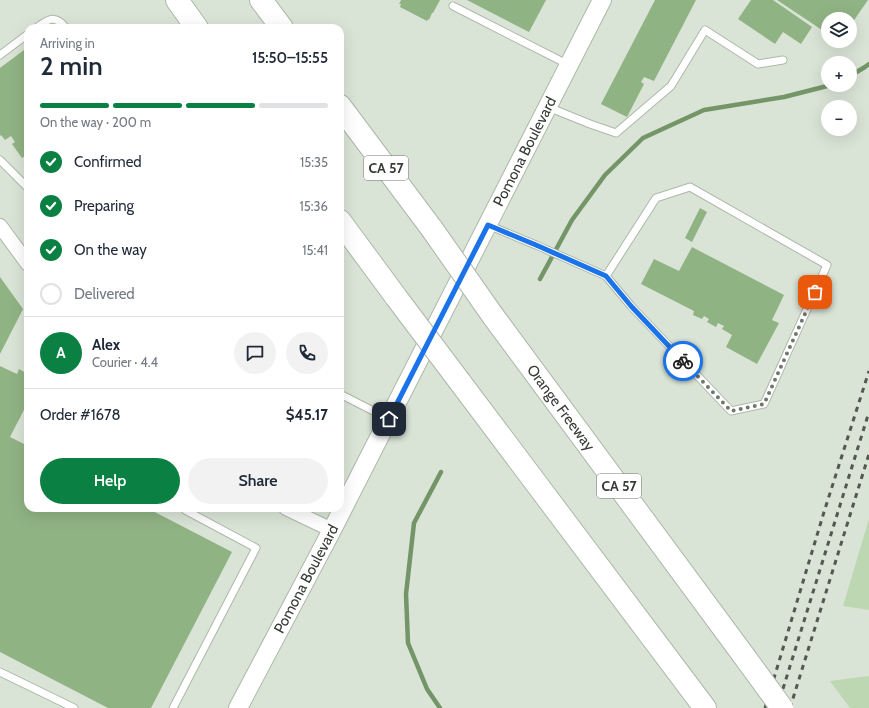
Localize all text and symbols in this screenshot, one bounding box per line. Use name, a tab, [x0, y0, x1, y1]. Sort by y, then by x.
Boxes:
map controls	[821, 12, 857, 136]
button: layers	[821, 12, 857, 48]
text: Arriving in	[40, 35, 95, 51]
text: 15:50–15:55	[252, 49, 328, 67]
text: 2 min	[40, 50, 103, 82]
button: +	[821, 56, 857, 92]
street label: Pomona Boulevard	[489, 94, 560, 209]
button: −	[821, 100, 857, 136]
text: On the way · 200 m	[40, 114, 151, 130]
icon: check	[40, 151, 62, 173]
text: Confirmed	[74, 153, 142, 171]
text: 15:35	[300, 154, 328, 170]
road number: CA 57	[364, 156, 408, 180]
icon: check	[40, 195, 62, 217]
text: Preparing	[74, 197, 134, 215]
text: 15:36	[300, 198, 328, 214]
icon: check	[40, 239, 62, 261]
text: On the way	[74, 241, 147, 259]
text: 15:41	[302, 242, 328, 258]
pin	[798, 275, 832, 309]
icon: bag	[804, 281, 826, 303]
text: Delivered	[74, 285, 135, 303]
button: chat	[234, 332, 276, 374]
button: phone	[286, 332, 328, 374]
text: Alex	[92, 336, 120, 354]
courier	[663, 341, 703, 381]
text: A	[56, 344, 66, 362]
icon: bike	[672, 350, 694, 372]
text: Courier · 4.4	[92, 354, 158, 370]
street label: Orange Freeway	[523, 361, 599, 455]
pin	[372, 402, 406, 436]
text: Order #1678	[40, 406, 121, 424]
text: $45.17	[286, 406, 328, 424]
icon: home	[378, 408, 400, 430]
button: Help	[40, 458, 180, 504]
button: Share	[188, 458, 328, 504]
road number: CA 57	[597, 474, 641, 498]
street label: Pomona Boulevard	[270, 521, 342, 636]

